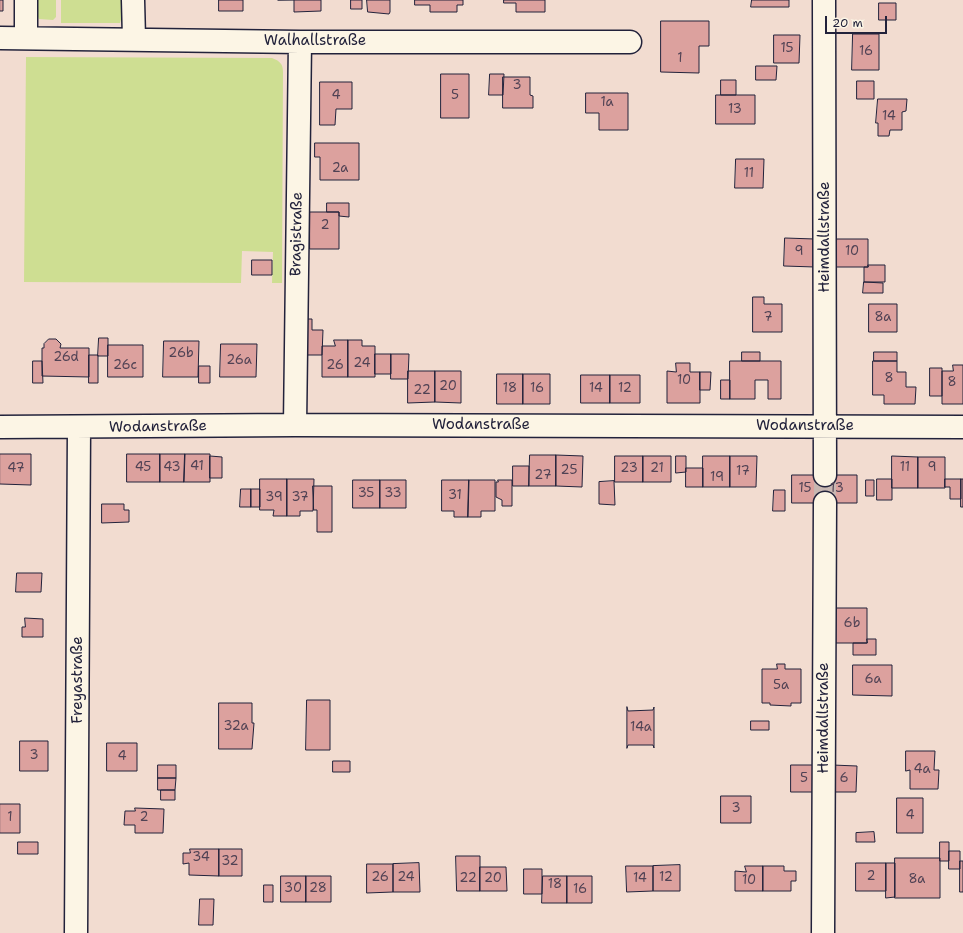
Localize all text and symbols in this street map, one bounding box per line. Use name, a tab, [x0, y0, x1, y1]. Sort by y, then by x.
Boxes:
scale bar	[827, 8, 889, 34]
text: 20 m	[832, 15, 863, 31]
street label: Walhallstraße	[264, 32, 366, 50]
house number: 15	[780, 41, 794, 57]
house number: 16	[859, 44, 873, 60]
house number: 1	[677, 51, 683, 67]
house number: 3	[512, 78, 522, 94]
house number: 4	[331, 88, 341, 104]
house number: 5	[451, 88, 459, 104]
house number: 1a	[600, 95, 614, 111]
house number: 13	[728, 102, 742, 118]
house number: 14	[882, 109, 896, 125]
house number: 2a	[332, 161, 348, 177]
house number: 11	[744, 166, 754, 182]
street label: Heimdallstraße	[816, 181, 834, 293]
street label: Bragistraße	[287, 192, 307, 276]
house number: 2	[320, 218, 330, 234]
house number: 9	[794, 244, 804, 260]
house number: 10	[845, 244, 859, 260]
house number: 7	[763, 310, 773, 326]
house number: 8a	[875, 310, 891, 326]
house number: 26b	[168, 346, 194, 362]
house number: 26d	[53, 350, 79, 366]
house number: 26a	[226, 353, 252, 369]
house number: 24	[353, 356, 371, 372]
house number: 26c	[113, 358, 137, 374]
house number: 26	[326, 358, 344, 374]
house number: 8	[884, 371, 894, 387]
house number: 10	[677, 373, 691, 389]
house number: 8	[947, 375, 957, 391]
house number: 20	[439, 379, 457, 395]
house number: 18	[503, 381, 517, 397]
house number: 16	[530, 381, 544, 397]
house number: 14	[589, 381, 603, 397]
house number: 12	[618, 381, 632, 397]
house number: 22	[413, 383, 431, 399]
street label: Wodanstraße	[432, 416, 530, 434]
street label: Wodanstraße	[109, 417, 207, 437]
street label: Wodanstraße	[756, 417, 854, 435]
house number: 41	[190, 459, 204, 475]
house number: 45	[135, 460, 151, 476]
house number: 43	[163, 460, 181, 476]
house number: 11	[900, 460, 910, 476]
house number: 9	[927, 460, 937, 476]
house number: 47	[7, 461, 25, 477]
house number: 23	[620, 461, 638, 477]
house number: 21	[650, 461, 664, 477]
house number: 25	[561, 463, 577, 479]
house number: 17	[736, 464, 750, 480]
house number: 27	[534, 468, 552, 484]
house number: 19	[710, 470, 724, 486]
house number: 15	[798, 481, 812, 497]
house number: 13	[830, 481, 844, 497]
house number: 35	[358, 486, 374, 502]
house number: 33	[384, 486, 402, 502]
house number: 31	[448, 488, 462, 504]
house number: 39	[265, 490, 283, 506]
house number: 37	[291, 490, 309, 506]
house number: 6b	[844, 616, 860, 632]
street label: Freyastraße	[69, 636, 87, 724]
street label: Heimdallstraße	[815, 662, 833, 774]
house number: 6a	[865, 672, 881, 688]
house number: 5a	[773, 678, 789, 694]
house number: 32a	[224, 719, 248, 735]
house number: 14a	[630, 720, 652, 736]
house number: 3	[29, 748, 39, 764]
house number: 4	[117, 749, 127, 765]
house number: 4a	[914, 762, 930, 778]
house number: 5	[800, 771, 808, 787]
house number: 6	[839, 771, 849, 787]
house number: 3	[731, 801, 741, 817]
house number: 4	[905, 808, 915, 824]
house number: 1	[7, 810, 13, 826]
house number: 2	[139, 810, 149, 826]
house number: 34	[192, 850, 210, 866]
house number: 32	[221, 854, 239, 870]
house number: 2	[866, 869, 876, 885]
house number: 26	[371, 870, 389, 886]
house number: 24	[397, 870, 415, 886]
house number: 12	[659, 870, 673, 886]
house number: 22	[459, 871, 477, 887]
house number: 20	[484, 871, 502, 887]
house number: 14	[633, 871, 647, 887]
house number: 8a	[909, 872, 925, 888]
house number: 10	[742, 873, 756, 889]
house number: 18	[548, 877, 562, 893]
house number: 30	[284, 881, 302, 897]
house number: 28	[309, 881, 327, 897]
house number: 16	[573, 882, 587, 898]

